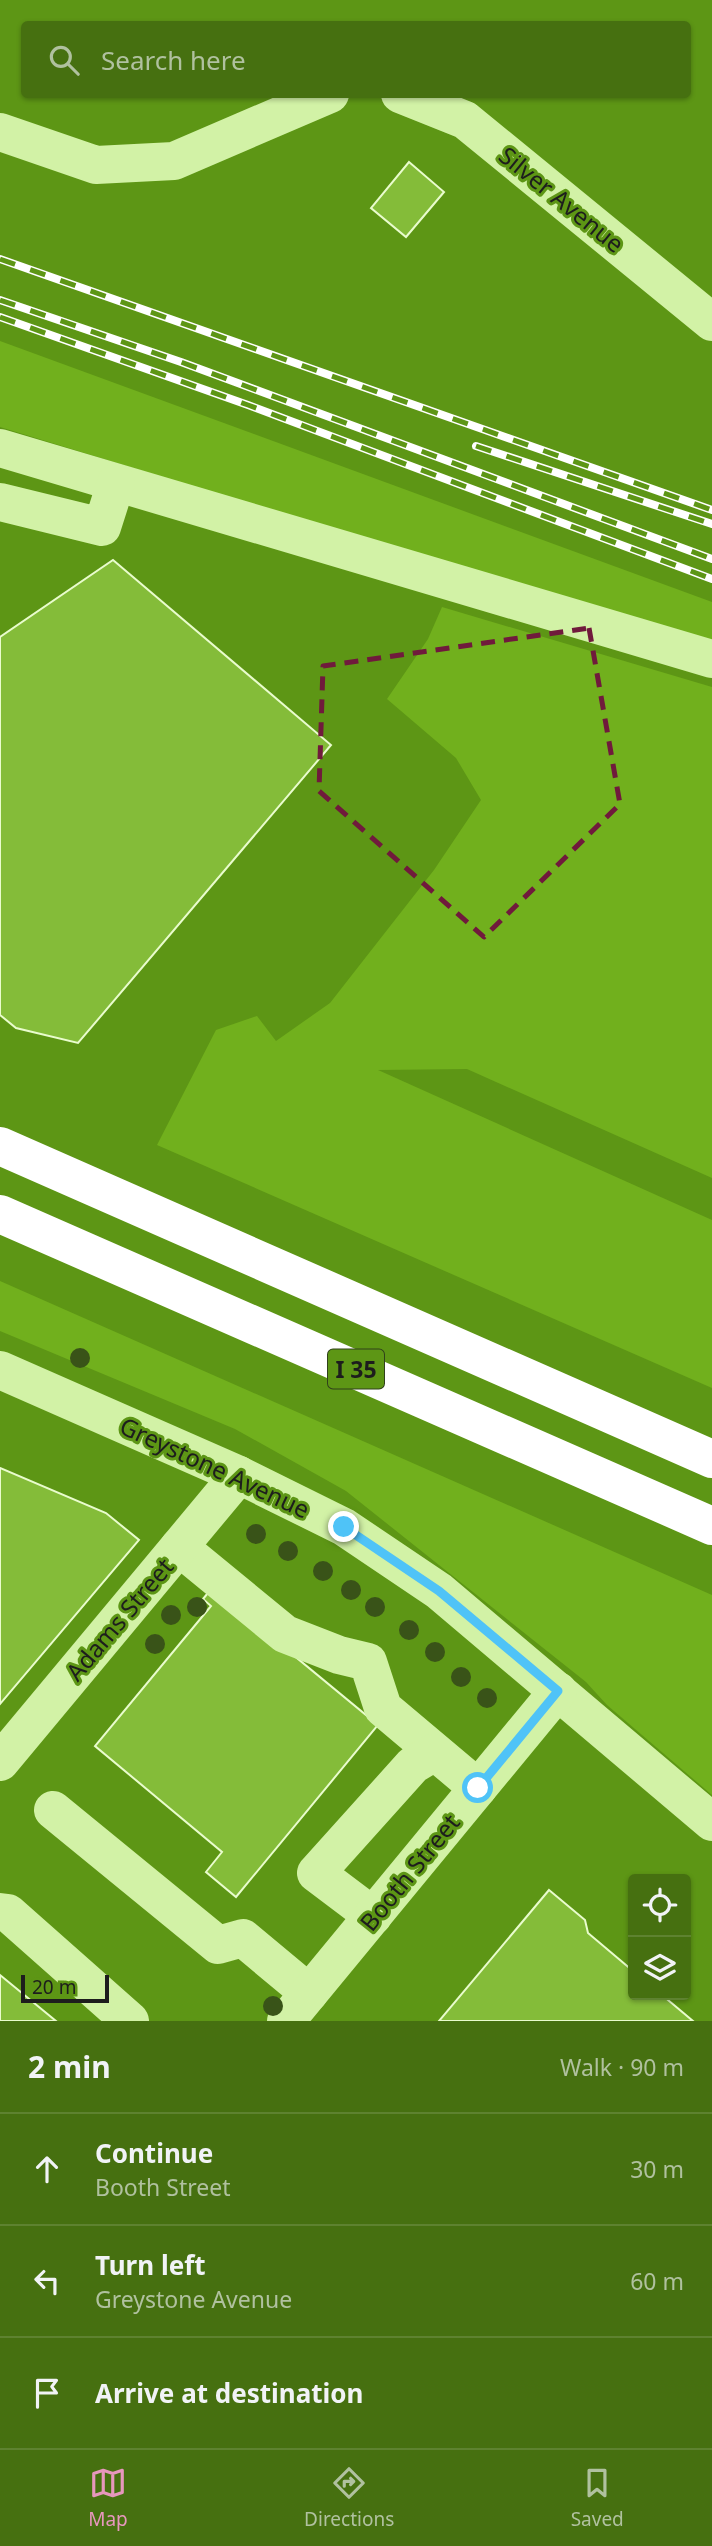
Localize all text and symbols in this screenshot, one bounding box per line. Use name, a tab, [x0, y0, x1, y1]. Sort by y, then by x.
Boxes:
search box	[21, 21, 691, 98]
icon: search	[45, 41, 83, 79]
text: Search here	[101, 42, 246, 78]
street label: Silver Avenue	[493, 138, 631, 260]
road number: I 35	[328, 1350, 384, 1388]
street label: Greystone Avenue	[115, 1409, 315, 1525]
route end	[328, 1511, 359, 1542]
street label: Adams Street	[58, 1550, 180, 1687]
route start	[462, 1772, 493, 1803]
street label: Booth Street	[352, 1806, 467, 1937]
map controls	[628, 1874, 691, 2000]
button: locate	[628, 1874, 691, 1937]
button: layers	[628, 1937, 691, 2000]
scale bar	[21, 1972, 108, 2004]
text: 20 m	[32, 1974, 76, 2000]
text: 2 min	[28, 2046, 111, 2087]
text: Walk · 90 m	[560, 2051, 684, 2083]
text: Continue	[95, 2135, 213, 2171]
icon: ahead	[28, 2150, 66, 2188]
text: 30 m	[630, 2153, 684, 2185]
text: Booth Street	[95, 2171, 231, 2203]
text: Turn left	[95, 2247, 206, 2283]
icon: left	[28, 2262, 66, 2300]
text: 60 m	[630, 2265, 684, 2297]
text: Greystone Avenue	[95, 2283, 292, 2315]
icon: arrive	[28, 2374, 66, 2412]
text: Arrive at destination	[95, 2375, 364, 2411]
tab: Map	[88, 2464, 128, 2532]
tab: Directions	[304, 2464, 394, 2532]
tab: Saved	[571, 2464, 624, 2532]

